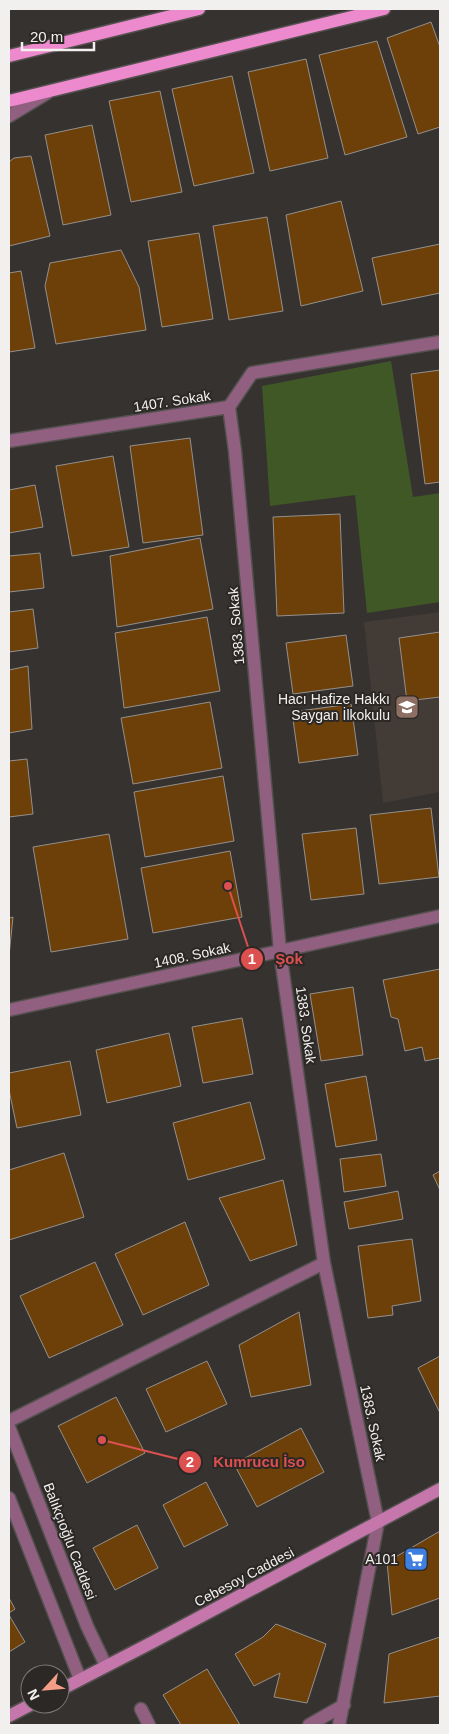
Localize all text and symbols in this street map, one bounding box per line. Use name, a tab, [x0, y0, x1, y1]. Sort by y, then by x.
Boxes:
scale bar	[22, 20, 95, 52]
text: 20 m	[30, 28, 63, 45]
street label: 1407. Sokak	[132, 387, 213, 415]
street label: 1383. Sokak	[225, 586, 247, 665]
place label: Hacı Hafize Hakkı Saygan İlkokulu	[278, 691, 390, 723]
school or university icon: Hacı Hafize Hakkı Saygan İlkokulu	[394, 694, 420, 720]
street label: 1408. Sokak	[152, 939, 233, 971]
callout: Şok	[240, 944, 312, 974]
text: 1	[248, 950, 256, 967]
text: Şok	[275, 950, 303, 967]
street label: 1383. Sokak	[293, 985, 319, 1066]
street label: 1383. Sokak	[357, 1383, 389, 1464]
callout: Kumrucu İso	[178, 1447, 314, 1477]
text: 2	[186, 1453, 194, 1470]
text: Kumrucu İso	[213, 1453, 305, 1470]
street label: Balıkçıoğlu Caddesi	[40, 1480, 100, 1602]
street label: Cebesoy Caddesi	[191, 1544, 297, 1610]
supermarket icon: A101	[403, 1546, 429, 1572]
place label: A101	[365, 1551, 398, 1567]
north arrow	[20, 1664, 70, 1714]
text: N	[24, 1687, 43, 1703]

